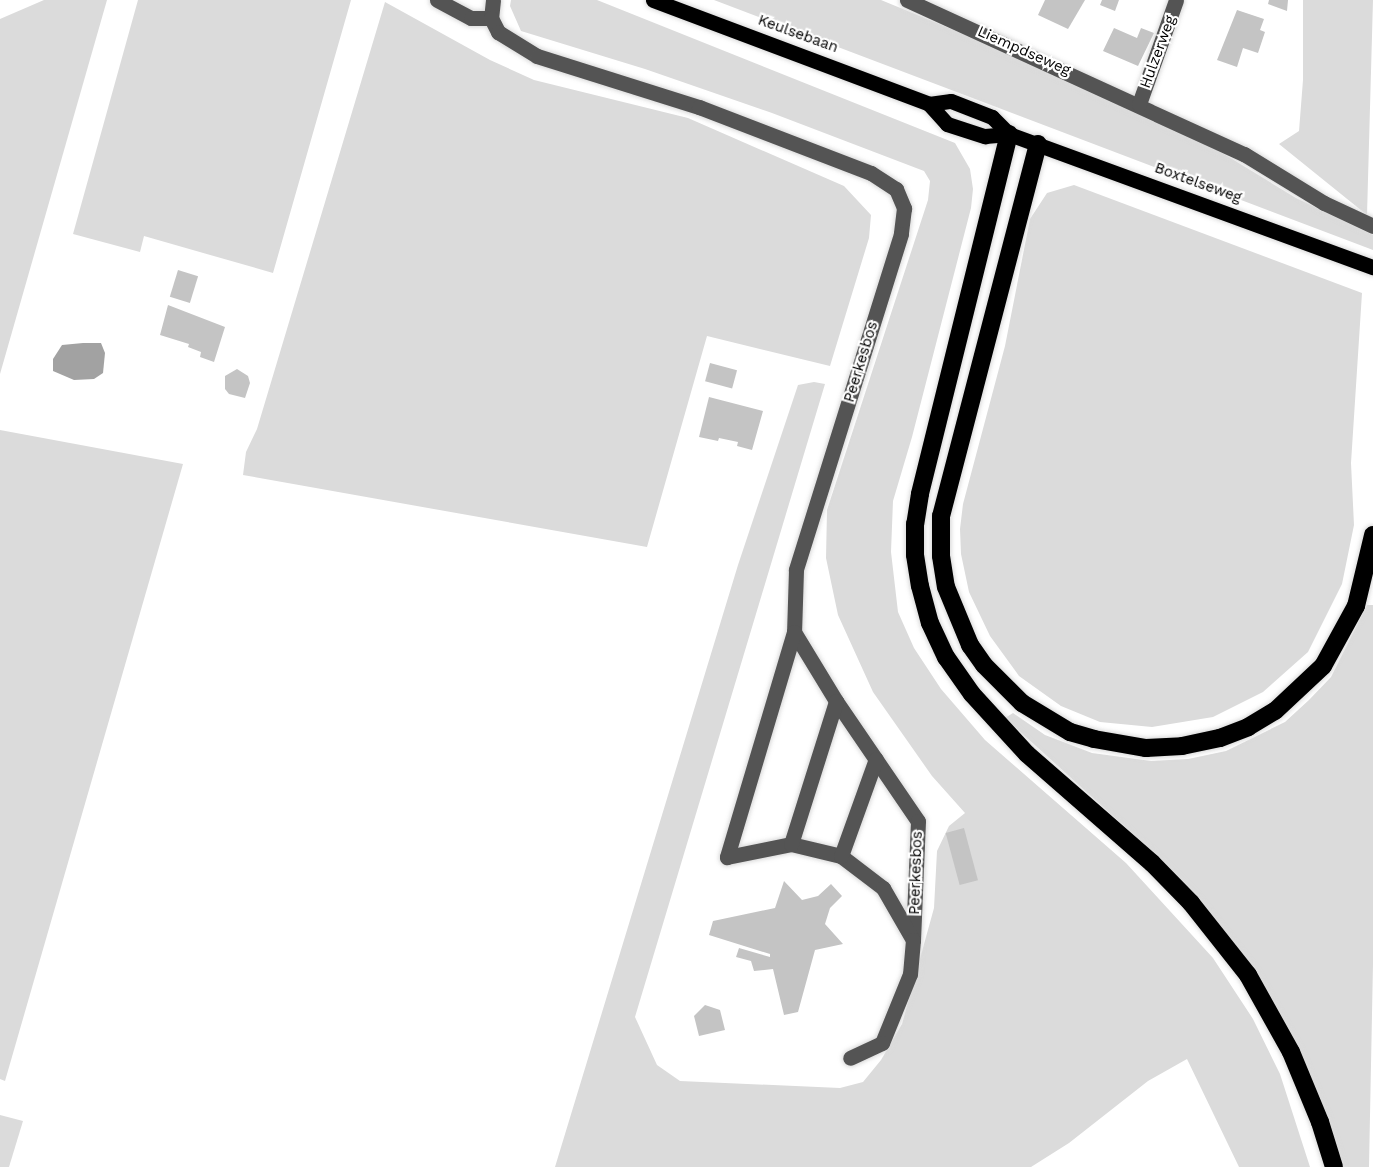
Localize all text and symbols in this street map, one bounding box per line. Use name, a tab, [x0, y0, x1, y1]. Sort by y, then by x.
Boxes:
street label: Keulsebaan	[755, 11, 841, 57]
street label: Hulzerweg	[1136, 13, 1180, 91]
street label: Liempdseweg	[975, 22, 1073, 80]
street label: Boxtelseweg	[1152, 159, 1244, 207]
street label: Peerkesbos	[840, 319, 882, 405]
street label: Peerkesbos	[906, 831, 926, 915]

